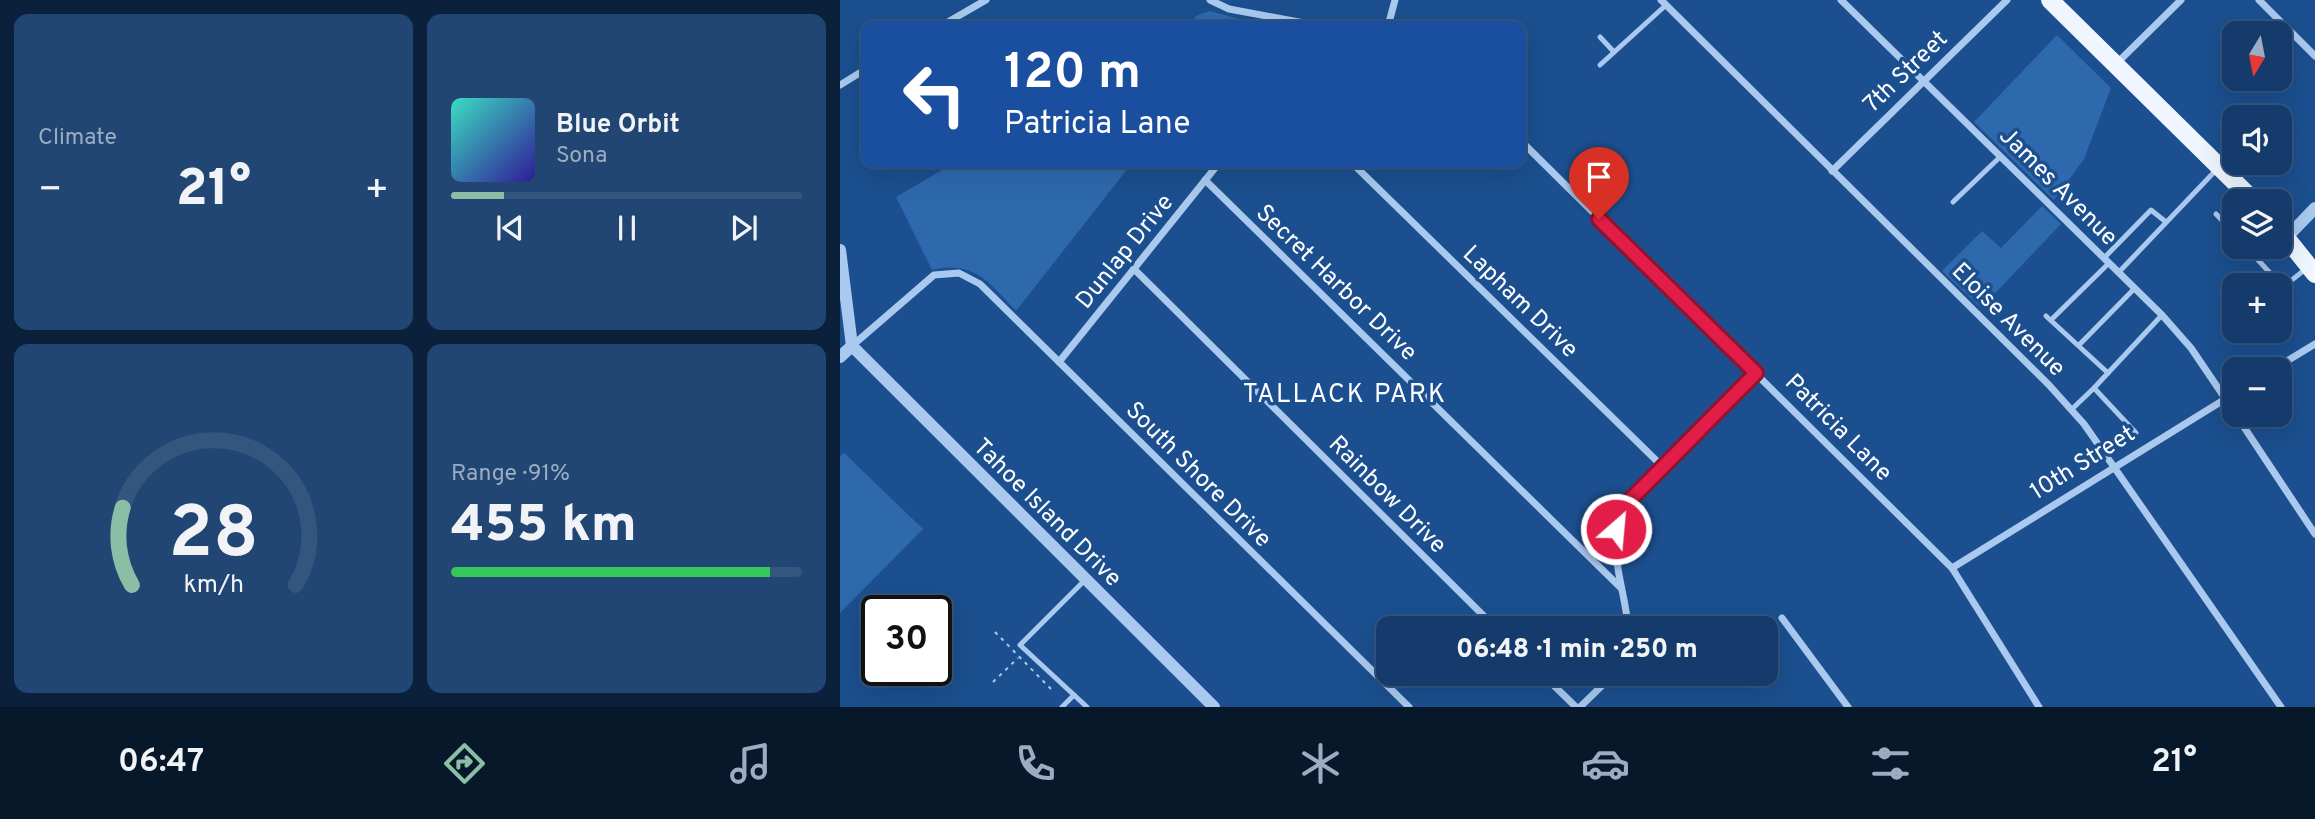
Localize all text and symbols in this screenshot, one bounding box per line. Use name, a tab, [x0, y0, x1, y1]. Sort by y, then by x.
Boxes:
north arrow	[2222, 21, 2292, 91]
map controls	[2222, 21, 2292, 427]
street label: 7th Street	[1858, 25, 1955, 120]
text: 120 m	[1004, 44, 1141, 106]
icon: left	[889, 49, 980, 140]
text: Patricia Lane	[1004, 105, 1190, 145]
button: sound	[2222, 105, 2292, 175]
text: Blue Orbit	[556, 109, 680, 142]
street label: James Avenue	[1992, 122, 2123, 253]
text: Climate	[38, 124, 117, 153]
text: Sona	[556, 142, 607, 171]
pin	[1569, 147, 1629, 219]
text: 21°	[176, 158, 251, 224]
icon: arrive	[1580, 158, 1618, 196]
text: −	[38, 167, 63, 216]
text: +	[364, 167, 389, 216]
street label: Dunlap Drive	[1070, 189, 1181, 316]
button: layers	[2222, 189, 2292, 259]
street label: Secret Harbor Drive	[1249, 199, 1423, 368]
icon: previous	[491, 209, 529, 247]
icon: pause	[608, 209, 646, 247]
icon: next	[725, 209, 763, 247]
street label: Lapham Drive	[1455, 240, 1584, 365]
street label: Eloise Avenue	[1944, 257, 2071, 384]
button: +	[2222, 273, 2292, 343]
button: −	[2222, 357, 2292, 427]
street label: Patricia Lane	[1778, 368, 1898, 488]
district label: TALLACK PARK	[1243, 379, 1447, 412]
street label: South Shore Drive	[1118, 396, 1277, 555]
street label: 10th Street	[2025, 420, 2141, 508]
street label: Rainbow Drive	[1321, 430, 1452, 561]
street label: Tahoe Island Drive	[966, 433, 1127, 594]
text: Range · 91%	[451, 460, 570, 489]
text: 28	[168, 491, 259, 583]
position arrow	[1579, 492, 1653, 566]
text: 455 km	[451, 494, 637, 560]
text: km/h	[183, 569, 244, 601]
speed limit sign: 30	[861, 595, 952, 686]
text: 06:48 · 1 min · 250 m	[1456, 634, 1698, 667]
icon: directions	[440, 739, 489, 788]
icon: music	[726, 739, 775, 788]
icon: phone	[1011, 739, 1060, 788]
icon: climate	[1296, 739, 1345, 788]
icon: car	[1581, 739, 1630, 788]
icon: filters	[1866, 739, 1915, 788]
text: 06:47	[118, 743, 204, 783]
text: 21°	[2151, 743, 2197, 783]

